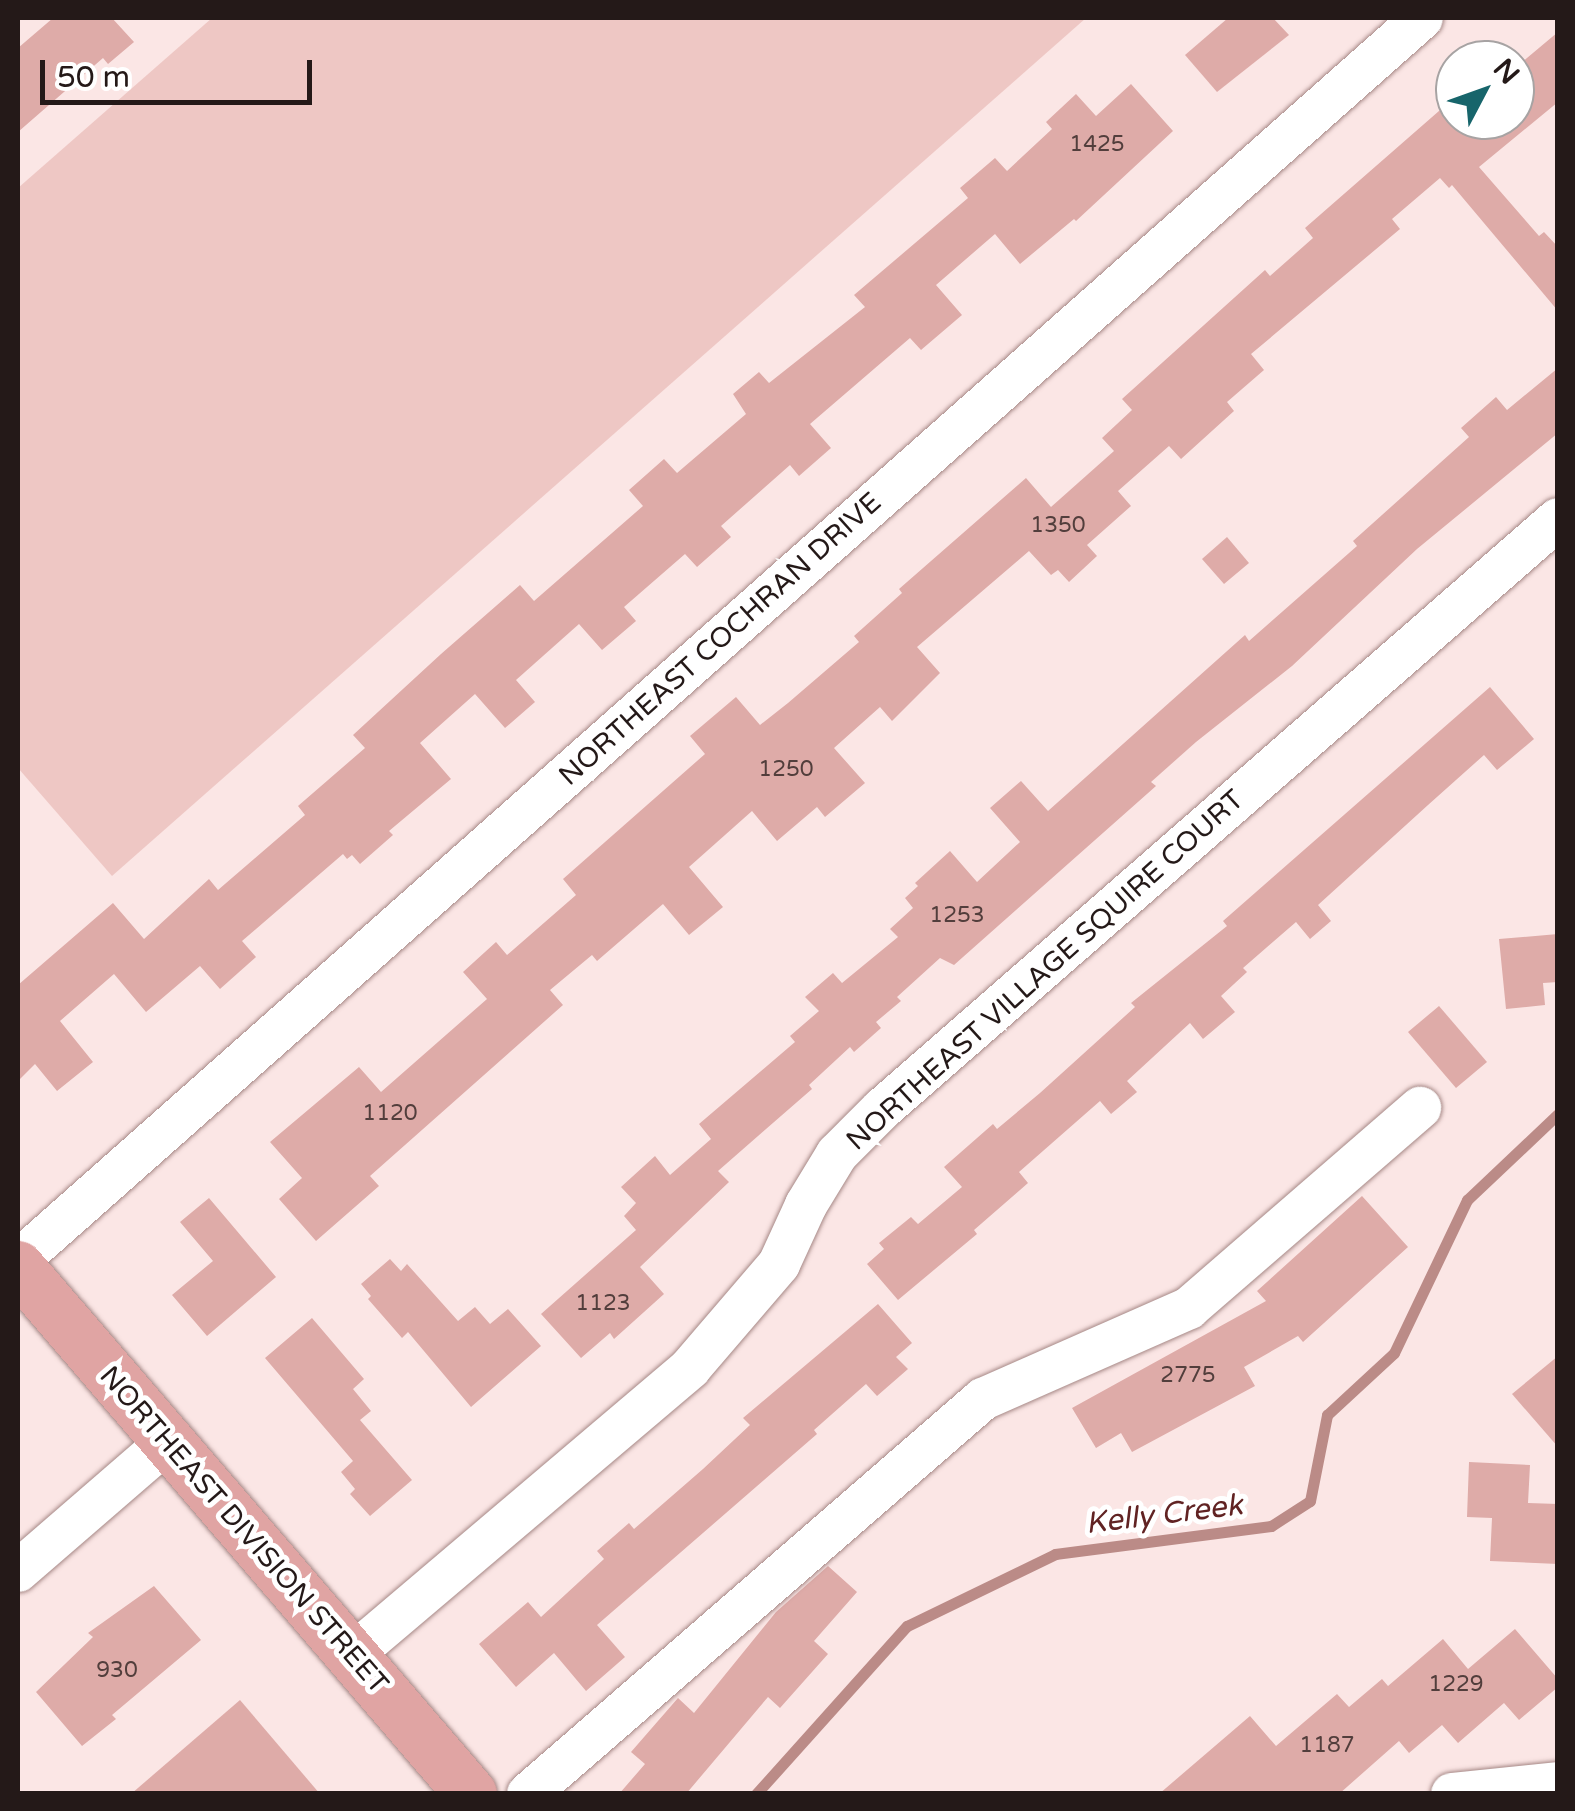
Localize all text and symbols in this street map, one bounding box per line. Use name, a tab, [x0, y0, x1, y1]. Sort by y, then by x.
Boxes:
scale bar	[45, 40, 318, 102]
north arrow	[1435, 40, 1535, 140]
text: N	[1486, 52, 1526, 91]
text: 50 m	[57, 59, 130, 96]
house number: 1425	[1069, 132, 1125, 158]
street label: NORTHEAST COCHRAN DRIVE	[552, 485, 888, 793]
house number: 1350	[1030, 513, 1086, 539]
house number: 1250	[758, 757, 814, 783]
street label: NORTHEAST VILLAGE SQUIRE COURT	[840, 783, 1250, 1157]
house number: 1253	[929, 903, 985, 929]
house number: 1120	[362, 1101, 418, 1127]
house number: 1123	[575, 1291, 631, 1317]
street label: NORTHEAST DIVISION STREET	[93, 1359, 395, 1701]
house number: 2775	[1160, 1363, 1216, 1389]
water label: Kelly Creek	[1083, 1488, 1245, 1542]
house number: 930	[96, 1658, 138, 1684]
house number: 1229	[1428, 1672, 1484, 1698]
house number: 1187	[1299, 1733, 1355, 1759]

